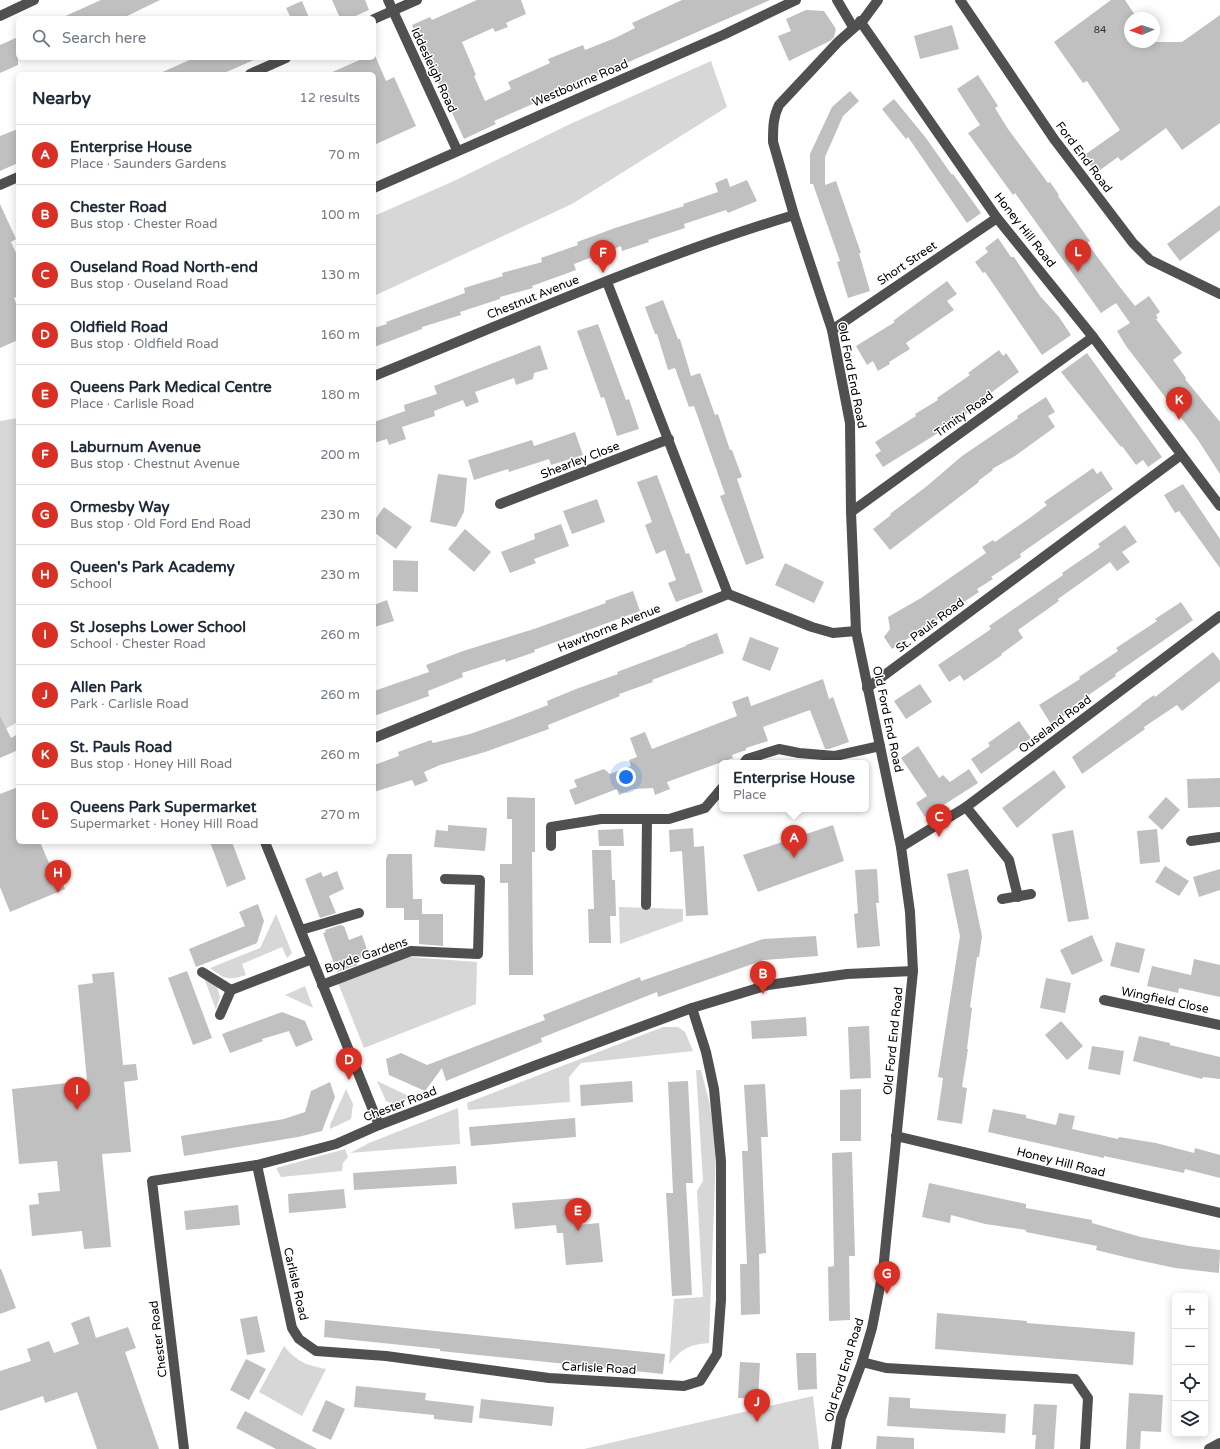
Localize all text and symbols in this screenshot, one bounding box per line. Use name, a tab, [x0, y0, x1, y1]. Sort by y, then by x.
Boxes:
north arrow	[1124, 12, 1160, 48]
search box	[16, 16, 376, 60]
house number: 84	[1094, 24, 1106, 36]
street label: Iddesleigh Road	[408, 25, 460, 115]
icon: search	[30, 27, 52, 49]
text: Search here	[62, 29, 146, 47]
street label: Westbourne Road	[530, 56, 630, 110]
text: Nearby	[32, 88, 91, 109]
text: 12 results	[300, 90, 360, 106]
street label: Ford End Road	[1053, 119, 1115, 195]
text: Enterprise House	[70, 138, 192, 156]
text: A	[40, 147, 50, 163]
text: 70 m	[328, 147, 360, 163]
text: Place · Saunders Gardens	[70, 156, 226, 172]
street label: Honey Hill Road	[991, 190, 1059, 270]
text: Chester Road	[70, 198, 167, 216]
text: B	[40, 207, 50, 223]
text: 100 m	[320, 207, 360, 223]
text: Bus stop · Chester Road	[70, 216, 218, 232]
street label: Short Street	[875, 238, 940, 288]
pin: L	[1065, 239, 1091, 272]
pin: F	[590, 240, 616, 273]
text: Ouseland Road North-end	[70, 258, 258, 276]
text: C	[40, 267, 50, 283]
text: 130 m	[320, 267, 360, 283]
street label: Chestnut Avenue	[485, 272, 581, 322]
text: Bus stop · Ouseland Road	[70, 276, 228, 292]
text: Oldfield Road	[70, 318, 168, 336]
street label: Old Ford End Road	[835, 321, 869, 429]
text: D	[40, 327, 50, 343]
text: 160 m	[320, 327, 360, 343]
text: Bus stop · Oldfield Road	[70, 336, 219, 352]
text: Queens Park Medical Centre	[70, 378, 272, 396]
text: E	[41, 387, 49, 403]
text: 180 m	[320, 387, 360, 403]
pin: K	[1166, 387, 1192, 420]
street label: Trinity Road	[932, 388, 996, 440]
text: Place · Carlisle Road	[70, 396, 194, 412]
text: Laburnum Avenue	[70, 438, 201, 456]
street label: Shearley Close	[539, 438, 622, 481]
text: F	[41, 447, 49, 463]
text: 200 m	[320, 447, 360, 463]
text: Bus stop · Chestnut Avenue	[70, 456, 240, 472]
text: Ormesby Way	[70, 498, 169, 516]
text: G	[40, 507, 50, 523]
text: 230 m	[320, 507, 360, 523]
text: Bus stop · Old Ford End Road	[70, 516, 251, 532]
text: Queen's Park Academy	[70, 558, 235, 576]
text: H	[40, 567, 50, 583]
text: 230 m	[320, 567, 360, 583]
text: School	[70, 576, 112, 592]
street label: St. Pauls Road	[893, 595, 967, 655]
street label: Hawthorne Avenue	[556, 601, 663, 655]
text: St Josephs Lower School	[70, 618, 246, 636]
text: I	[43, 627, 47, 643]
text: 260 m	[320, 627, 360, 643]
text: School · Chester Road	[70, 636, 206, 652]
street label: Old Ford End Road	[870, 665, 906, 773]
text: Allen Park	[70, 678, 142, 696]
text: J	[42, 687, 48, 703]
text: 260 m	[320, 687, 360, 703]
street label: Ouseland Road	[1016, 692, 1094, 756]
text: Park · Carlisle Road	[70, 696, 189, 712]
text: St. Pauls Road	[70, 738, 172, 756]
text: K	[41, 747, 49, 763]
text: 260 m	[320, 747, 360, 763]
text: Bus stop · Honey Hill Road	[70, 756, 232, 772]
popup	[719, 760, 869, 812]
your location	[616, 767, 636, 787]
text: Enterprise House	[733, 769, 855, 787]
text: Place	[733, 787, 766, 803]
text: Queens Park Supermarket	[70, 798, 257, 816]
pin: C	[926, 804, 952, 837]
text: L	[41, 807, 49, 823]
text: 270 m	[320, 807, 360, 823]
text: Supermarket · Honey Hill Road	[70, 816, 259, 832]
pin: A	[781, 825, 807, 858]
pin: H	[45, 860, 71, 893]
street label: Boyde Gardens	[323, 934, 410, 976]
pin: B	[750, 961, 776, 994]
street label: Wingfield Close	[1120, 984, 1210, 1016]
street label: Old Ford End Road	[880, 986, 906, 1096]
pin: D	[336, 1047, 362, 1080]
pin: I	[64, 1077, 90, 1110]
street label: Chester Road	[361, 1084, 439, 1124]
street label: Honey Hill Road	[1015, 1144, 1107, 1180]
pin: E	[565, 1198, 591, 1231]
street label: Carlisle Road	[281, 1246, 311, 1322]
pin: G	[874, 1261, 900, 1294]
map controls	[1172, 1293, 1208, 1437]
button: +	[1172, 1293, 1208, 1329]
street label: Chester Road	[146, 1300, 170, 1378]
street label: Old Ford End Road	[821, 1316, 867, 1424]
button: −	[1172, 1329, 1208, 1365]
street label: Carlisle Road	[561, 1359, 637, 1377]
button: locate	[1172, 1365, 1208, 1401]
pin: J	[744, 1389, 770, 1422]
button: layers	[1172, 1401, 1208, 1437]

